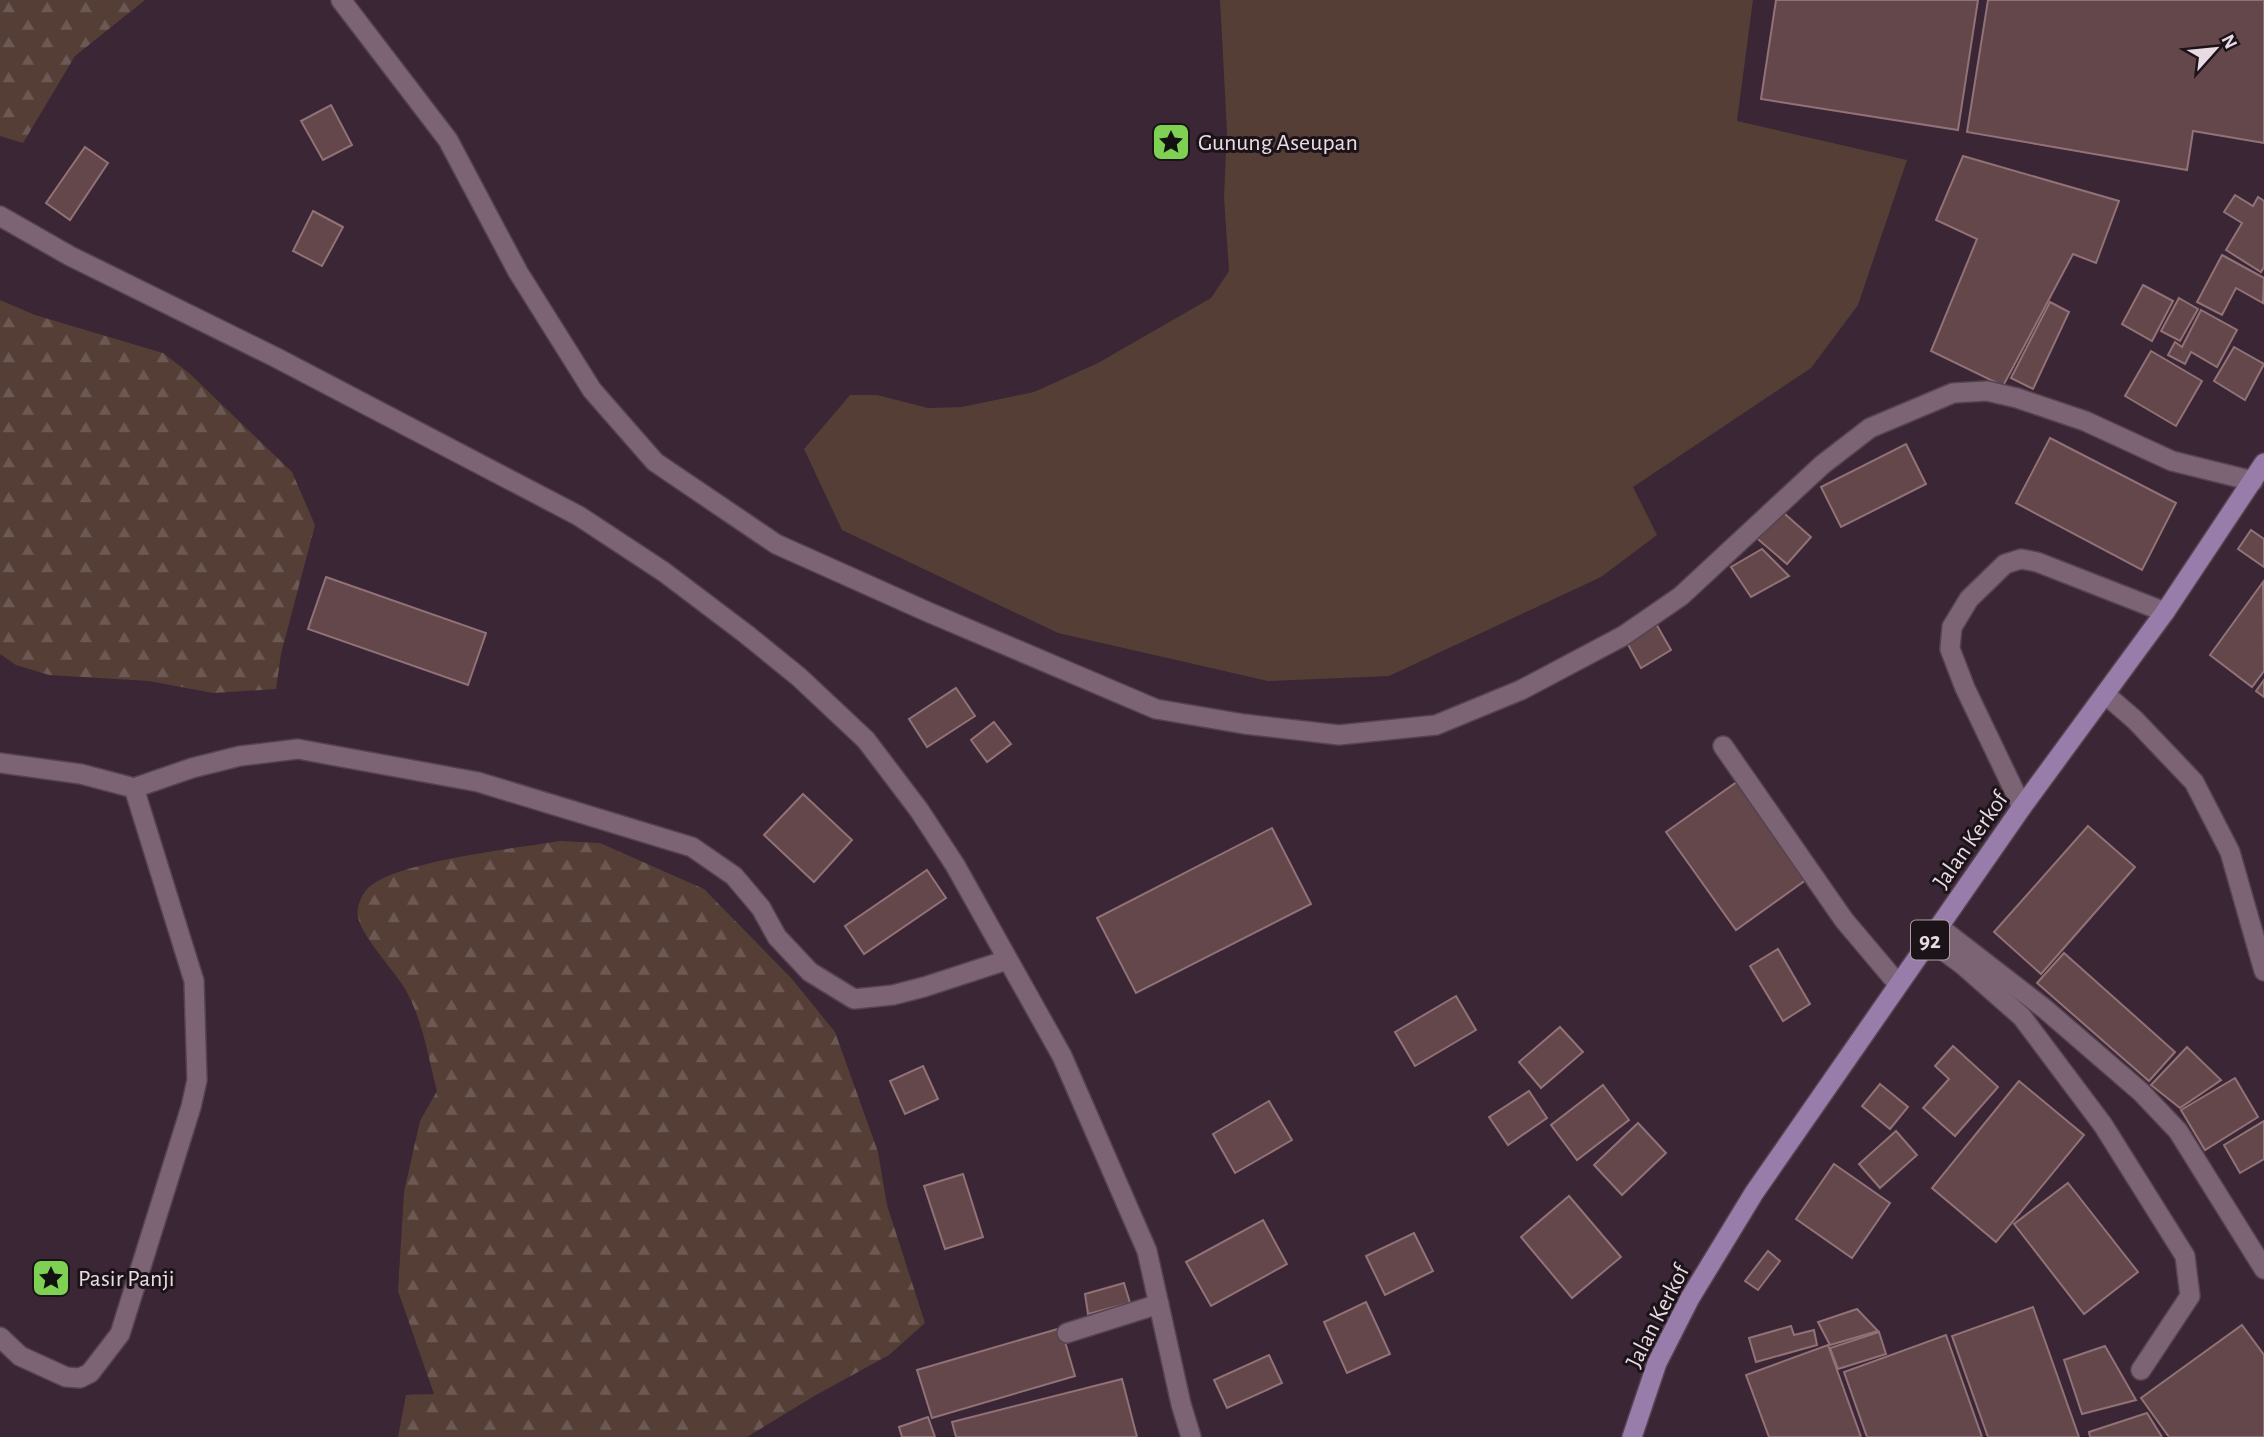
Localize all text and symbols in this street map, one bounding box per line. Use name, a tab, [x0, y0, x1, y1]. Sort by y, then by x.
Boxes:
north arrow	[2180, 14, 2250, 84]
text: N	[2217, 32, 2240, 52]
place icon: Gunung Aseupan	[1150, 121, 1192, 163]
place label: Gunung Aseupan	[1198, 131, 1358, 155]
street label: Jalan Kerkof	[1929, 787, 2014, 893]
road number: 92	[1911, 920, 1949, 959]
place icon: Pasir Panji	[30, 1257, 72, 1299]
street label: Jalan Kerkof	[1622, 1260, 1695, 1372]
place label: Pasir Panji	[78, 1267, 175, 1291]

